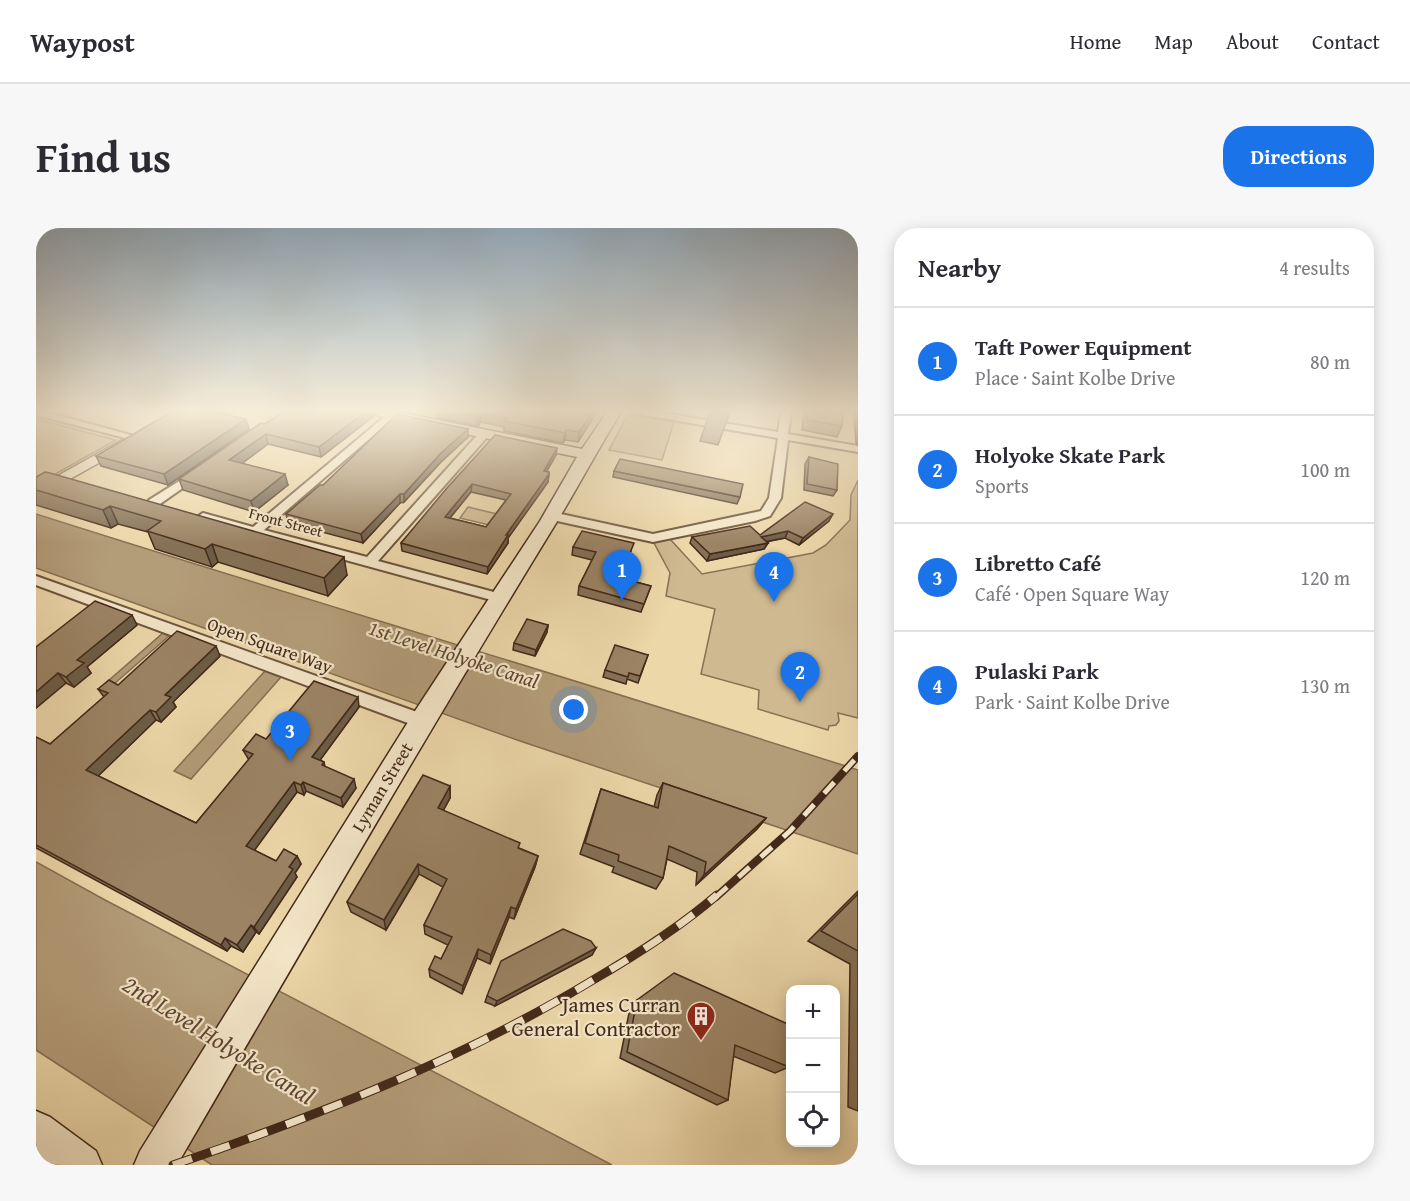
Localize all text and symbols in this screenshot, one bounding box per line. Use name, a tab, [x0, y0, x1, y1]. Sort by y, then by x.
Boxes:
text: Waypost	[30, 21, 135, 62]
text: Home	[1070, 26, 1121, 57]
text: Map	[1154, 26, 1193, 57]
text: About	[1226, 26, 1279, 57]
text: Contact	[1312, 26, 1380, 57]
text: Find us	[36, 126, 171, 187]
button: Directions	[1223, 126, 1374, 187]
text: Nearby	[918, 248, 1001, 287]
text: 4 results	[1279, 253, 1350, 282]
text: Taft Power Equipment	[975, 331, 1192, 363]
text: 1	[932, 347, 943, 376]
text: 80 m	[1310, 347, 1350, 376]
text: Place · Saint Kolbe Drive	[975, 363, 1175, 392]
text: Holyoke Skate Park	[975, 439, 1165, 471]
text: 2	[932, 455, 943, 484]
text: 100 m	[1300, 455, 1350, 484]
text: Sports	[975, 471, 1029, 500]
street label: Front Street	[247, 502, 326, 542]
text: Libretto Café	[975, 547, 1101, 579]
pin: 1	[602, 550, 642, 600]
pin: 4	[754, 552, 794, 602]
text: 3	[932, 563, 943, 592]
text: 120 m	[1300, 563, 1350, 592]
text: Café · Open Square Way	[975, 579, 1169, 608]
street label: Open Square Way	[204, 610, 336, 680]
water label: 1st Level Holyoke Canal	[365, 613, 543, 695]
pin: 2	[780, 652, 819, 702]
text: Pulaski Park	[975, 655, 1099, 687]
text: 4	[932, 671, 943, 700]
text: 130 m	[1300, 671, 1350, 700]
text: Park · Saint Kolbe Drive	[975, 687, 1170, 716]
your location	[559, 695, 588, 724]
pin: 3	[270, 712, 310, 761]
street label: Lyman Street	[345, 736, 420, 837]
water label: 2nd Level Holyoke Canal	[116, 966, 321, 1113]
map controls	[786, 985, 840, 1147]
button: +	[786, 985, 840, 1039]
place label: James Curran General Contractor	[511, 989, 680, 1044]
building icon: James Curran General Contractor	[685, 1000, 717, 1042]
button: −	[786, 1039, 840, 1093]
button: locate	[786, 1093, 840, 1147]

